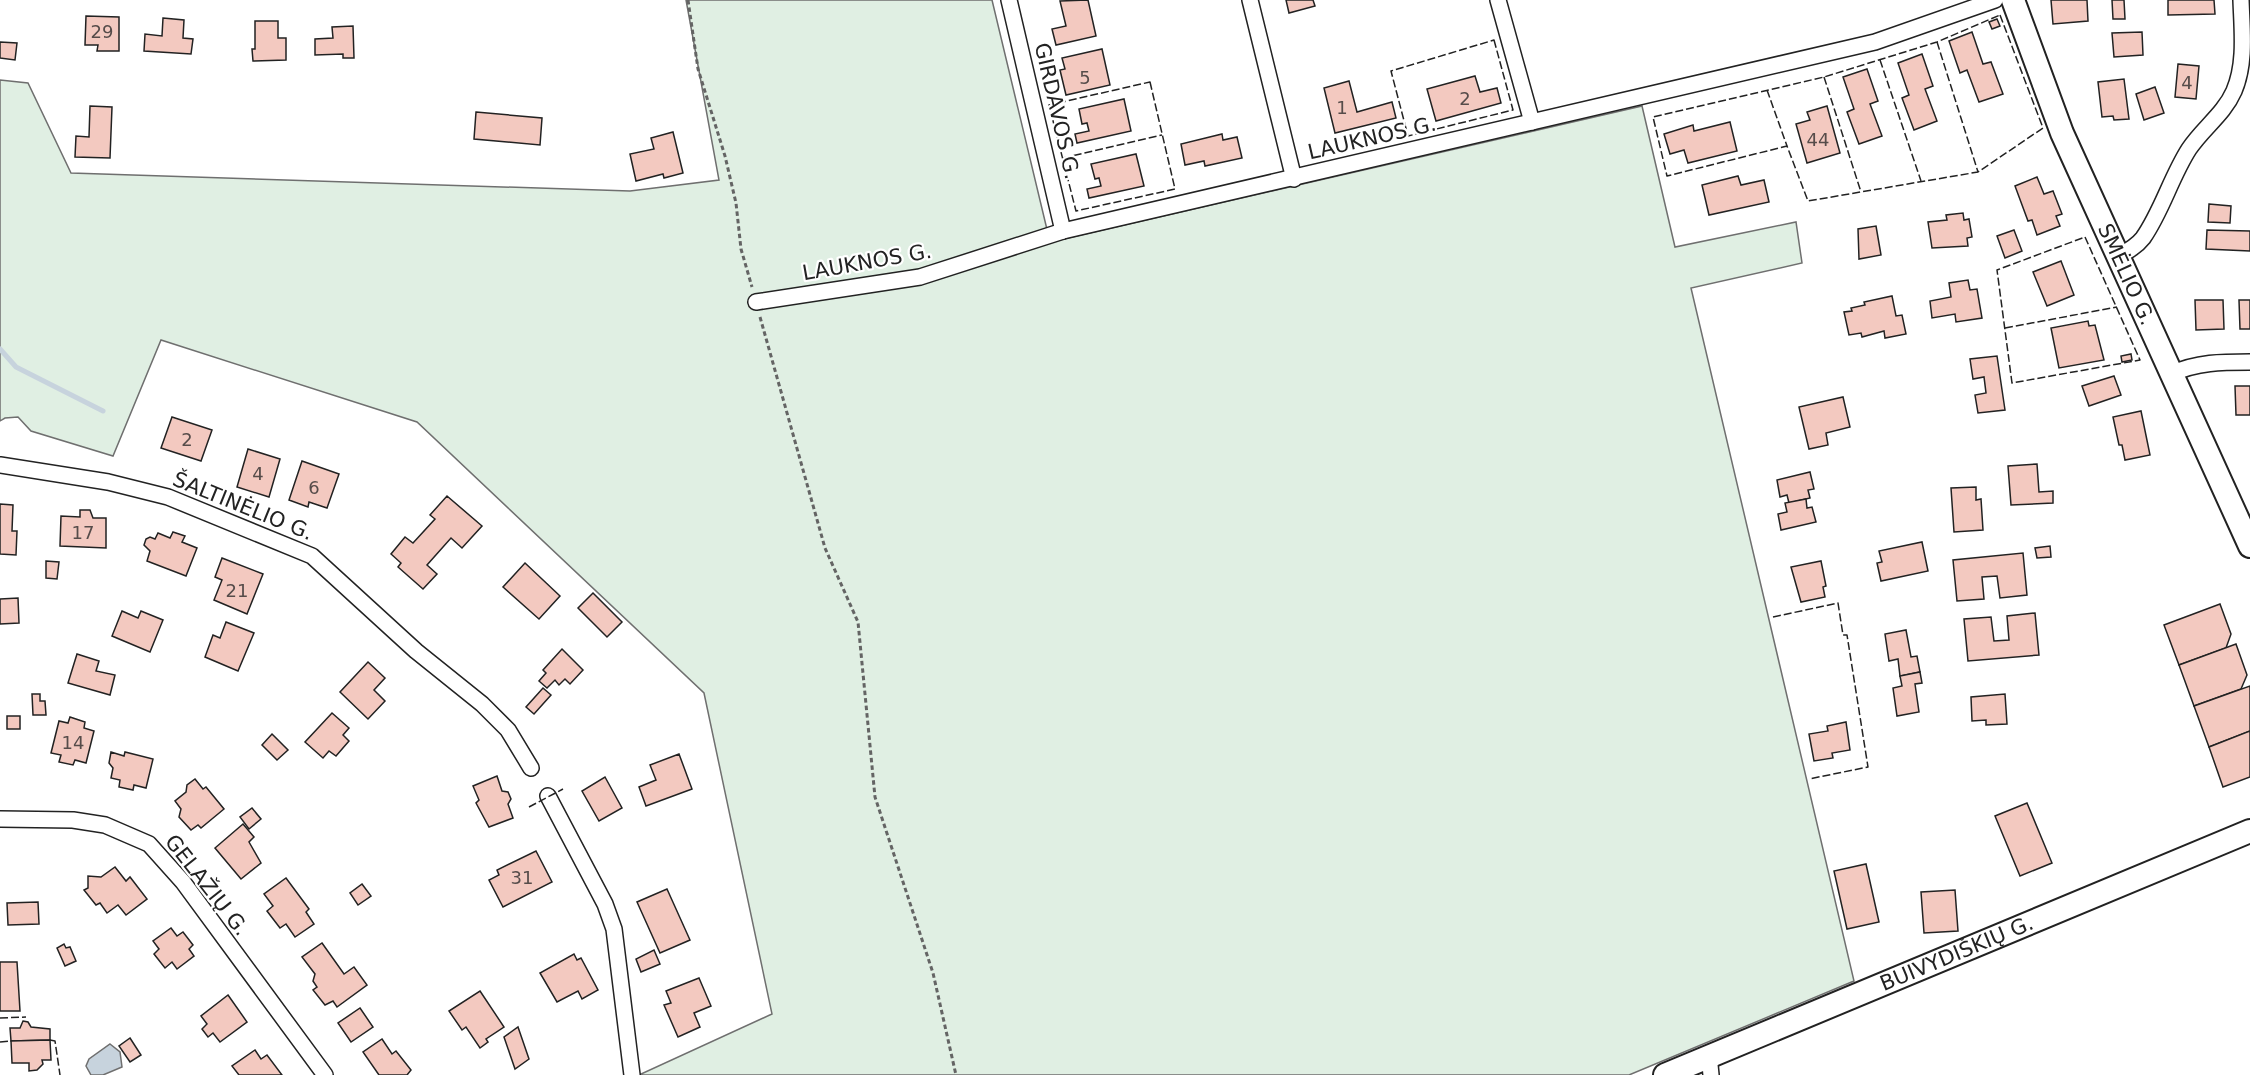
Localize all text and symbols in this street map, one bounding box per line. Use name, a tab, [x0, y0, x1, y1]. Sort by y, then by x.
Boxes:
house number: 29	[91, 21, 113, 42]
street label: GIRDAVOS G.	[1030, 40, 1084, 182]
house number: 5	[1079, 67, 1091, 88]
house number: 4	[2181, 72, 2193, 93]
house number: 2	[1459, 88, 1471, 109]
house number: 1	[1336, 97, 1348, 118]
street label: LAUKNOS G.	[1306, 112, 1438, 164]
house number: 44	[1807, 129, 1829, 150]
street label: SMĖLIO G.	[2093, 220, 2160, 329]
street label: LAUKNOS G.	[800, 239, 934, 285]
house number: 2	[181, 429, 193, 450]
house number: 4	[252, 463, 264, 484]
street label: ŠALTINĖLIO G.	[169, 466, 317, 545]
house number: 6	[308, 477, 320, 498]
house number: 17	[72, 522, 94, 543]
house number: 21	[226, 580, 248, 601]
house number: 14	[62, 732, 84, 753]
street label: GELAŽIŲ G.	[160, 829, 255, 940]
house number: 31	[511, 867, 533, 888]
street label: BUIVYDIŠKIŲ G.	[1876, 911, 2037, 996]

